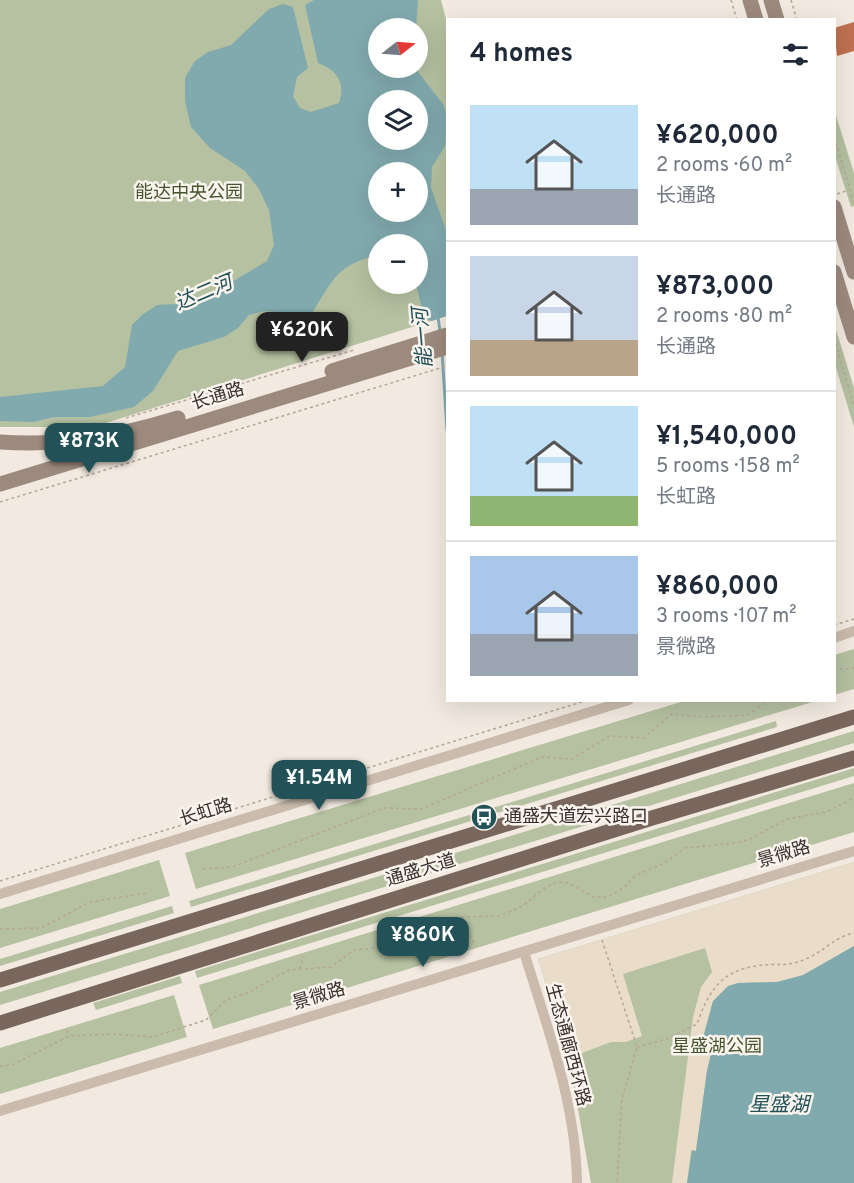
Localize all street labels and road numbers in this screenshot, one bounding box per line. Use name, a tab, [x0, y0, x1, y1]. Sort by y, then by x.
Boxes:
street label: 长通路	[189, 378, 247, 416]
street label: 长虹路	[177, 794, 235, 832]
street label: 景微路	[755, 836, 813, 874]
street label: 通盛大道	[383, 849, 459, 893]
street label: 景微路	[290, 978, 348, 1016]
street label: 生态通廊西环路	[540, 981, 594, 1109]

